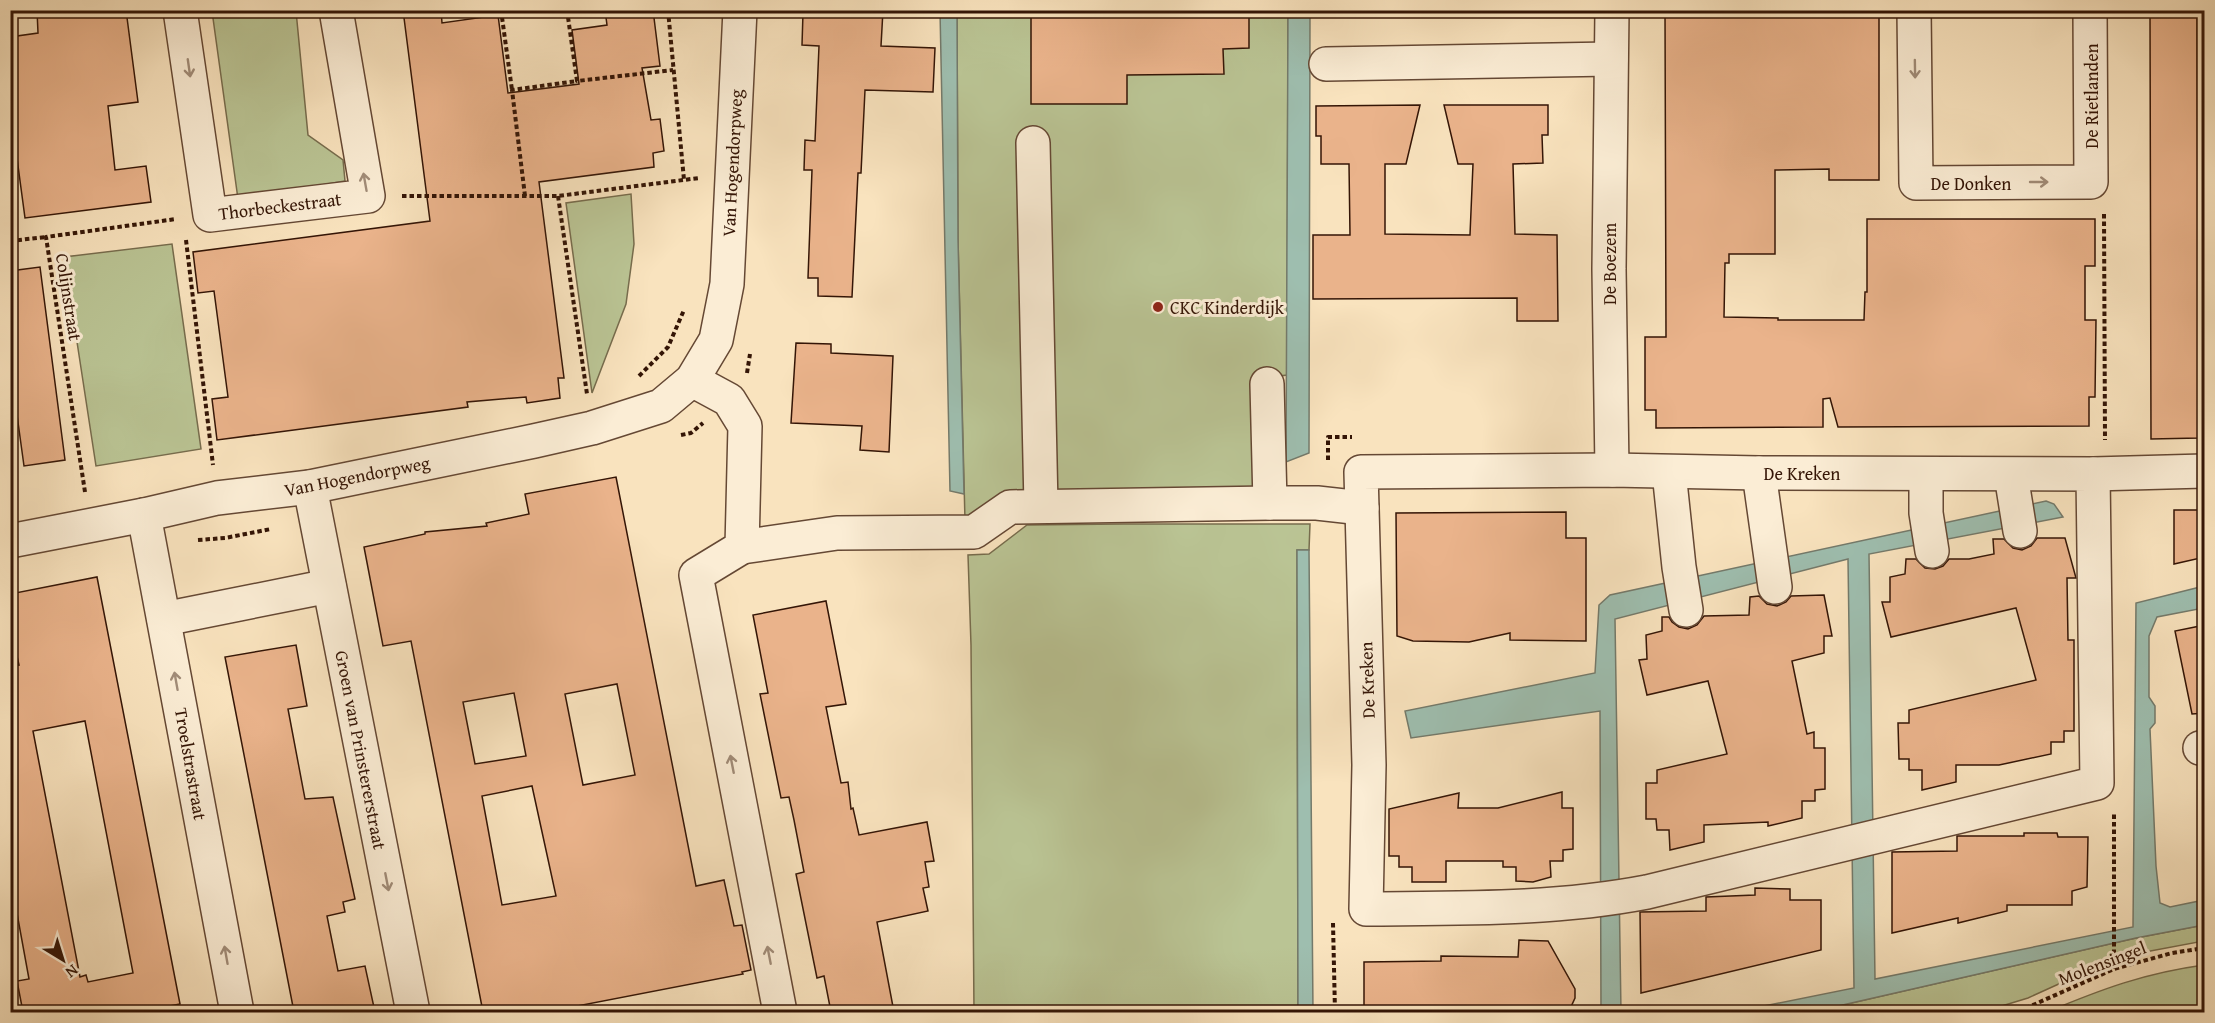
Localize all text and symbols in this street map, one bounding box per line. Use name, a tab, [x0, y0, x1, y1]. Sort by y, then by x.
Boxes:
street label: De Rietlanden	[2078, 43, 2105, 149]
one-way arrow	[183, 58, 194, 78]
one-way arrow	[1909, 58, 1920, 78]
street label: Van Hogendorpweg	[715, 89, 749, 237]
street label: De Donken	[1931, 170, 2011, 197]
one-way arrow	[360, 173, 371, 192]
one-way arrow	[2028, 176, 2048, 188]
street label: Thorbeckestraat	[217, 185, 344, 227]
street label: De Boezem	[1596, 223, 1623, 305]
street label: Colijnstraat	[49, 251, 89, 343]
place label: CKC Kinderdijk	[1170, 294, 1285, 321]
marker: CKC Kinderdijk	[1151, 300, 1165, 314]
street label: Van Hogendorpweg	[282, 449, 432, 503]
street label: De Kreken	[1764, 460, 1840, 487]
street label: De Kreken	[1352, 641, 1382, 719]
street label: Groen van Prinstererstraat	[328, 648, 394, 852]
one-way arrow	[170, 671, 181, 691]
street label: Troelstrastraat	[168, 706, 214, 823]
one-way arrow	[726, 754, 737, 774]
one-way arrow	[382, 871, 393, 891]
north arrow	[33, 930, 93, 990]
street label: Molensingel	[2054, 934, 2150, 992]
one-way arrow	[221, 946, 232, 965]
one-way arrow	[763, 946, 774, 965]
text: N	[60, 959, 84, 985]

